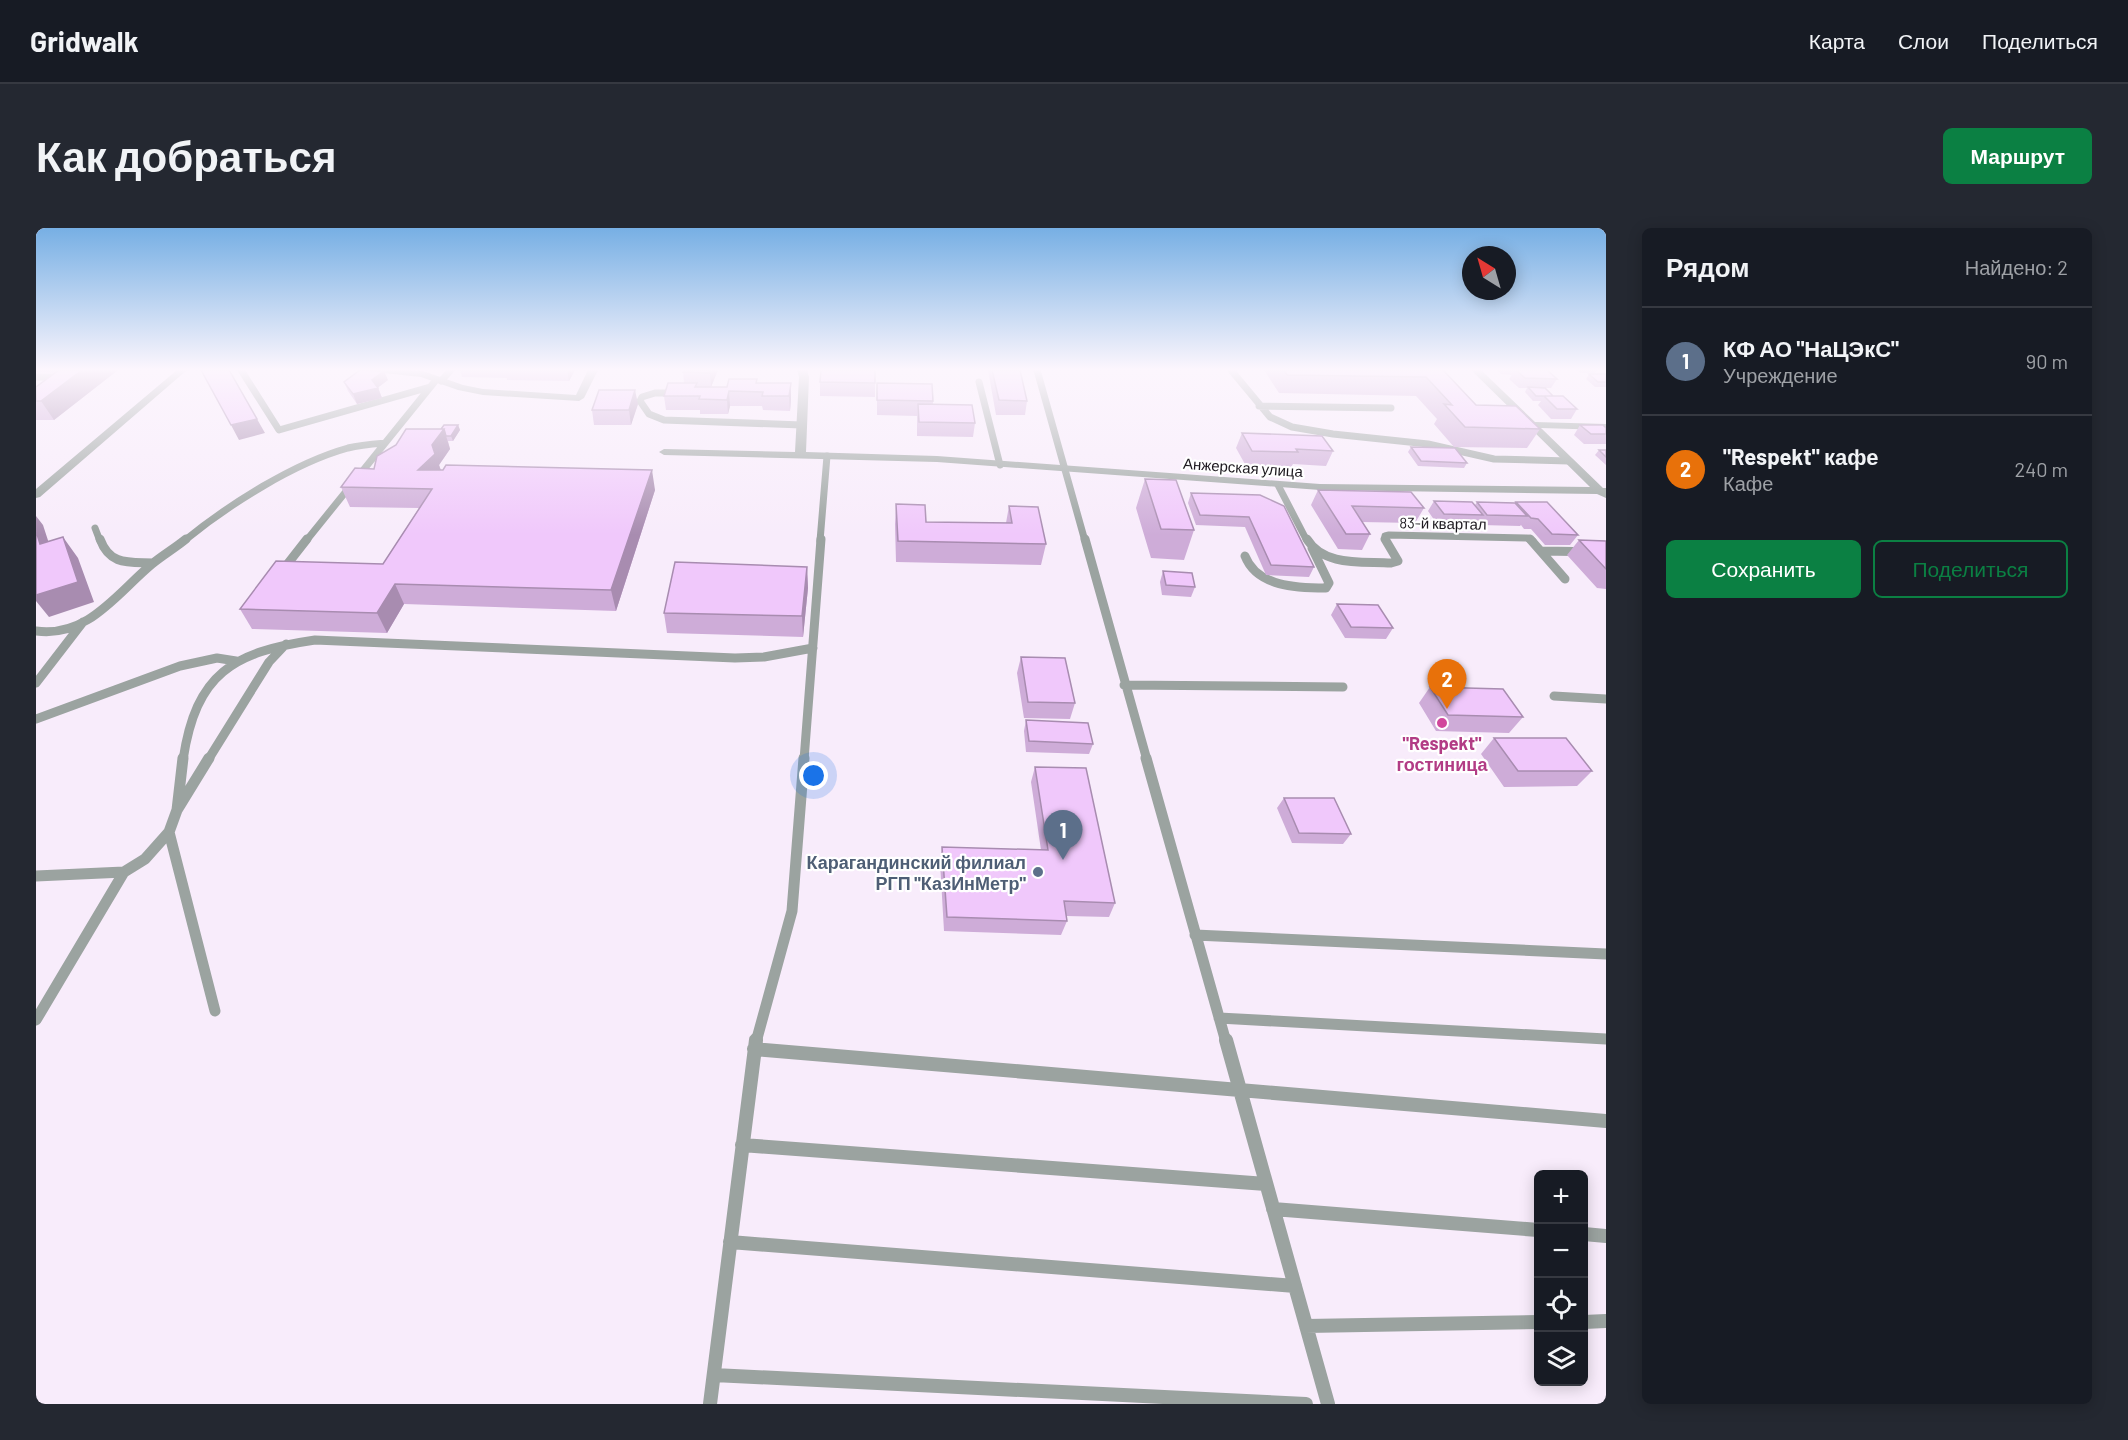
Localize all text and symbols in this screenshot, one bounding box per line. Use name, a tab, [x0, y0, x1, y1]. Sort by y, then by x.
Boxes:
text: Gridwalk	[30, 24, 139, 58]
text: Карта	[1809, 28, 1865, 53]
text: Слои	[1898, 28, 1949, 53]
text: Поделиться	[1982, 28, 2098, 53]
button: Маршрут	[1943, 128, 2092, 184]
text: Как добраться	[36, 130, 336, 180]
north arrow	[1462, 246, 1516, 300]
text: Рядом	[1666, 251, 1749, 282]
text: Найдено: 2	[1965, 255, 2068, 279]
text: КФ АО "НаЦЭкС"	[1723, 335, 1899, 361]
text: 1	[1682, 349, 1689, 373]
text: 90 m	[2026, 349, 2068, 373]
text: Учреждение	[1723, 363, 1838, 387]
text: "Respekt" кафе	[1723, 443, 1878, 469]
street label: Анжерская улица	[1182, 454, 1304, 480]
text: 2	[1680, 457, 1691, 481]
text: 240 m	[2014, 457, 2068, 481]
text: Кафе	[1723, 471, 1773, 495]
street label: 83-й квартал	[1399, 513, 1487, 533]
button: Сохранить	[1666, 540, 1861, 598]
button: Поделиться	[1873, 540, 2068, 598]
pin: 2	[1428, 660, 1466, 709]
marker: "Respekt" гостиница	[1435, 716, 1449, 730]
place label: "Respekt" гостиница	[1396, 732, 1489, 775]
your location	[799, 761, 828, 790]
pin: 1	[1044, 810, 1082, 860]
place label: Карагандинский филиал РГП "КазИнМетр"	[807, 851, 1027, 894]
marker: Карагандинский филиал РГП "КазИнМетр"	[1031, 865, 1045, 879]
map controls	[1534, 1170, 1588, 1386]
button: +	[1534, 1170, 1588, 1224]
button: −	[1534, 1224, 1588, 1278]
button: locate	[1534, 1278, 1588, 1332]
button: layers	[1534, 1332, 1588, 1386]

